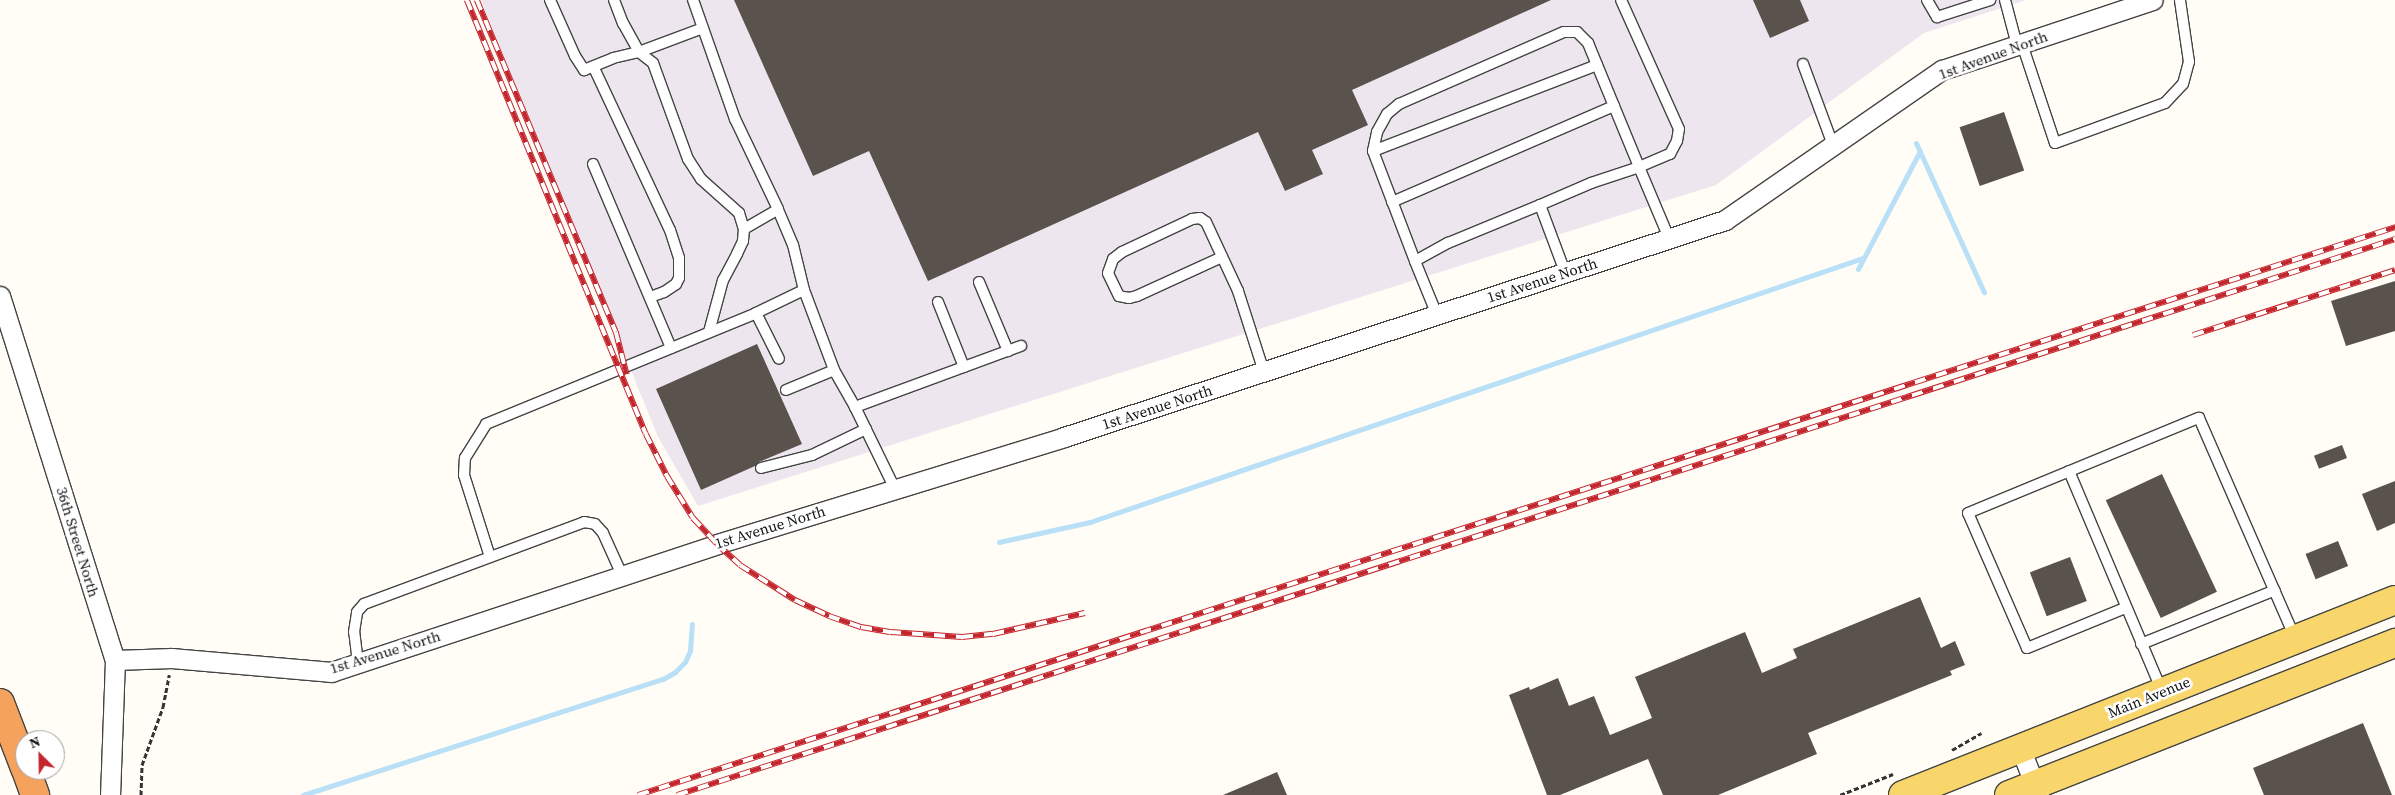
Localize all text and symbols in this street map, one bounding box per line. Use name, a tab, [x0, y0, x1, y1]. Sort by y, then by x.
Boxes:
street label: 1st Avenue North	[1936, 27, 2050, 83]
street label: 1st Avenue North	[1485, 254, 1599, 306]
street label: 1st Avenue North	[1100, 381, 1214, 433]
street label: 36th Street North	[53, 485, 103, 599]
street label: 1st Avenue North	[713, 502, 827, 552]
street label: 1st Avenue North	[328, 627, 442, 677]
street label: Main Avenue	[2105, 672, 2193, 722]
north arrow	[15, 730, 65, 780]
text: N	[26, 731, 43, 753]

